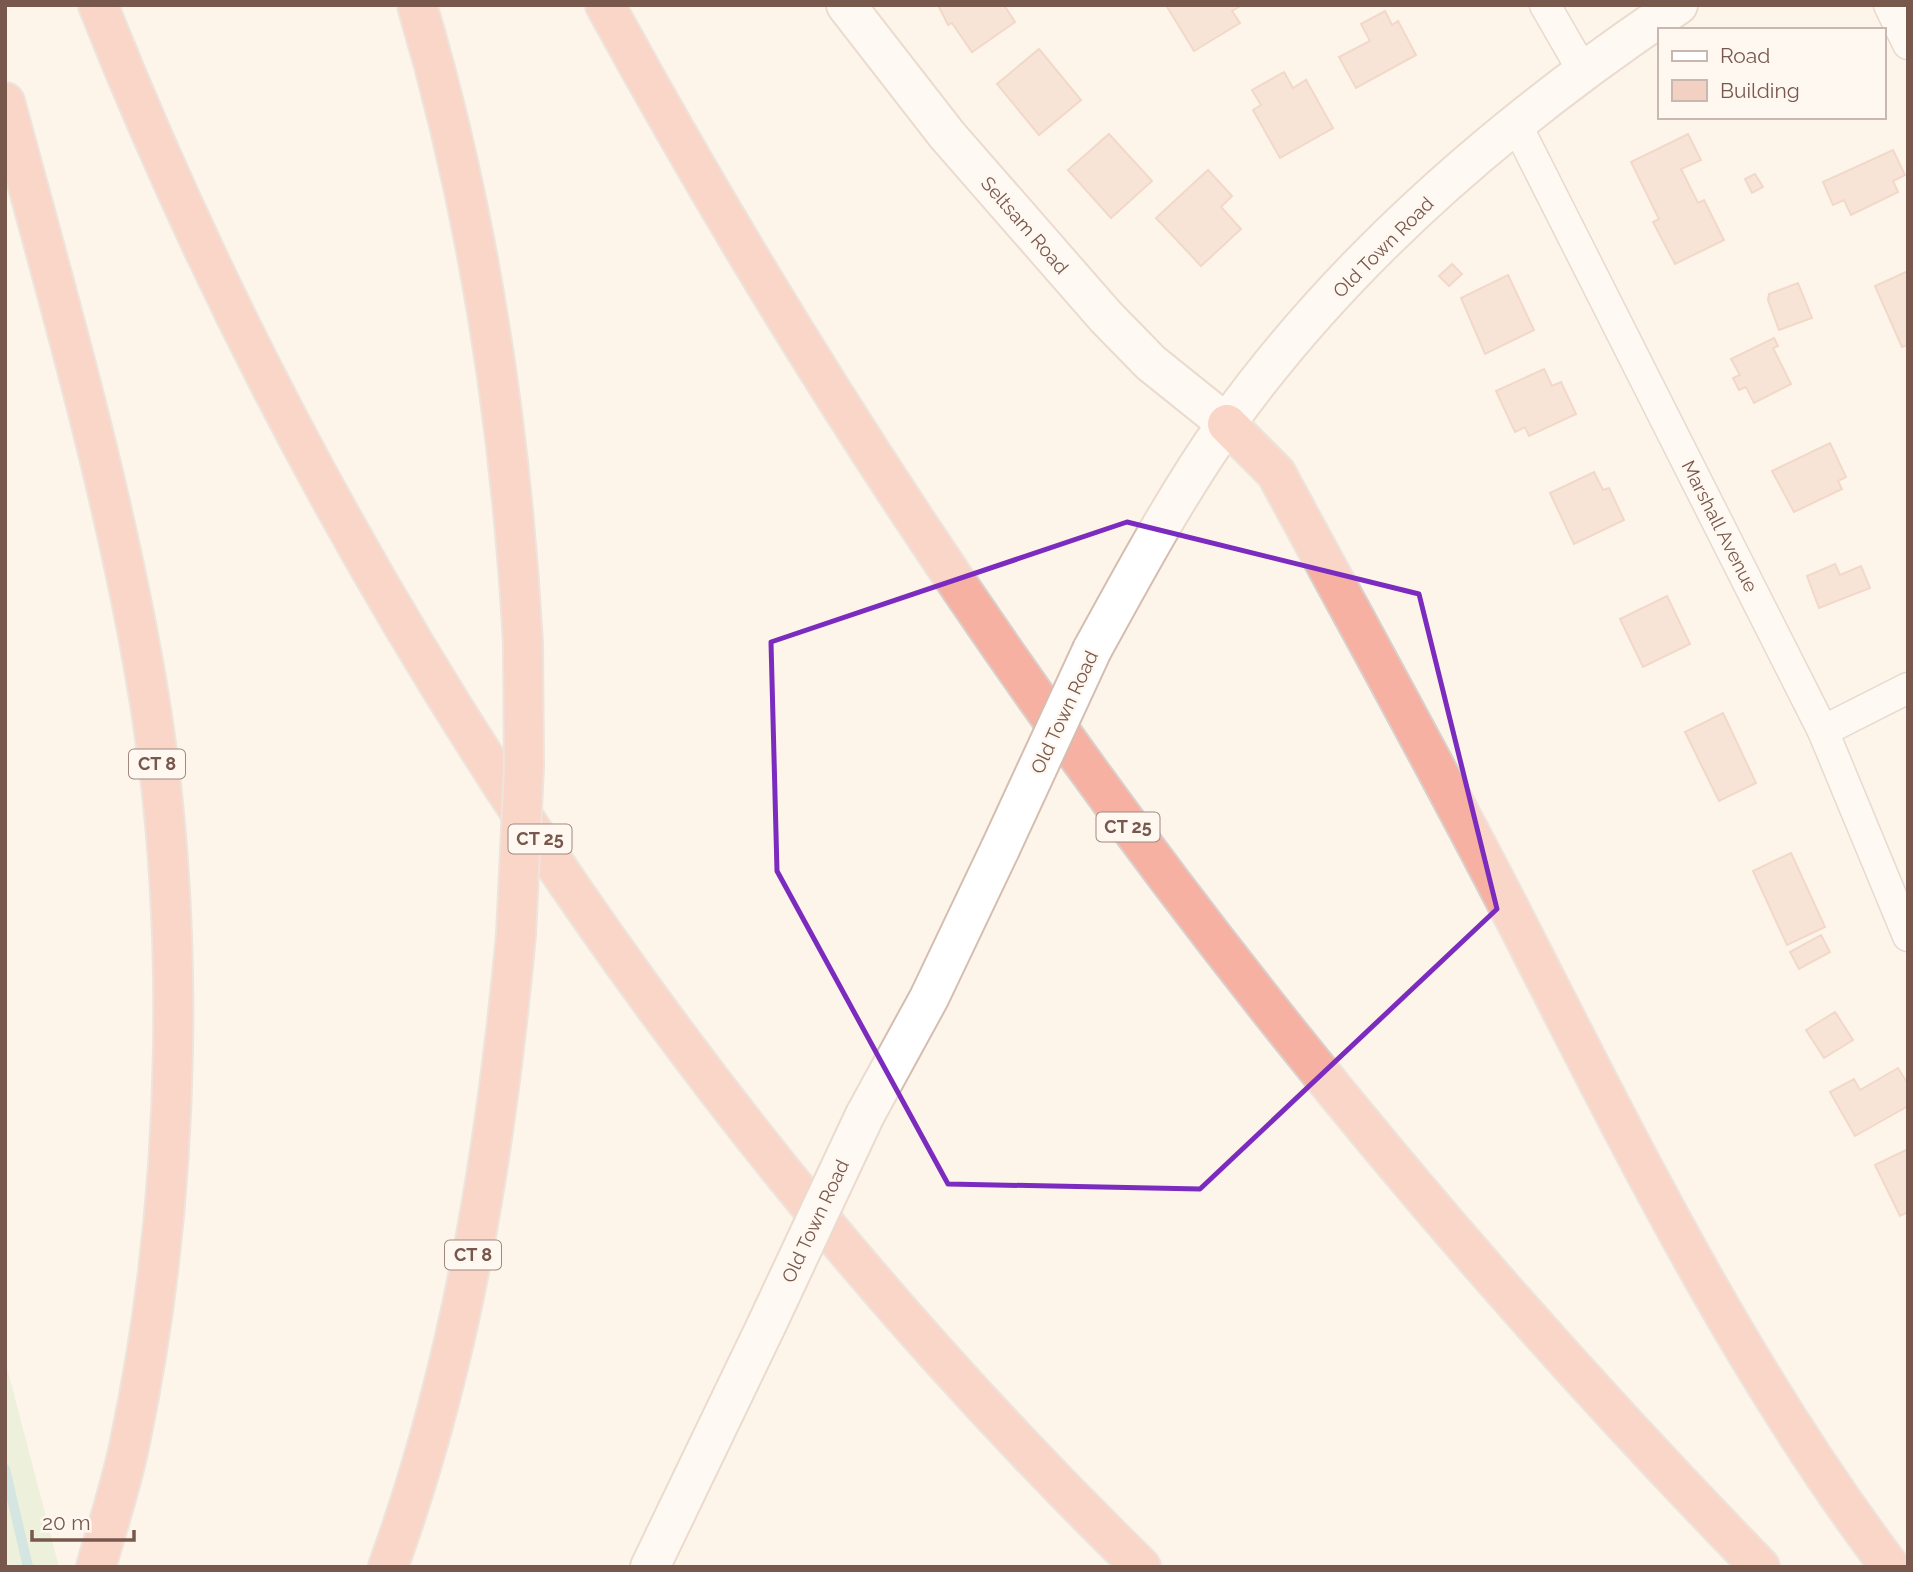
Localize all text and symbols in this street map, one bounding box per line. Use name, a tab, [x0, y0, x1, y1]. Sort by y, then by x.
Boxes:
legend	[1658, 28, 1885, 119]
text: Road	[1720, 43, 1770, 68]
text: Building	[1720, 78, 1800, 103]
street label: Seltsam Road	[977, 172, 1073, 278]
street label: Old Town Road	[1328, 192, 1438, 302]
street label: Marshall Avenue	[1677, 456, 1763, 596]
street label: Old Town Road	[1026, 647, 1102, 777]
road number: CT 8	[129, 750, 185, 778]
road number: CT 25	[1096, 812, 1160, 842]
road number: CT 25	[508, 824, 572, 854]
street label: Old Town Road	[777, 1156, 853, 1286]
road number: CT 8	[445, 1240, 501, 1270]
scale bar	[32, 1498, 133, 1542]
text: 20 m	[42, 1510, 90, 1535]

